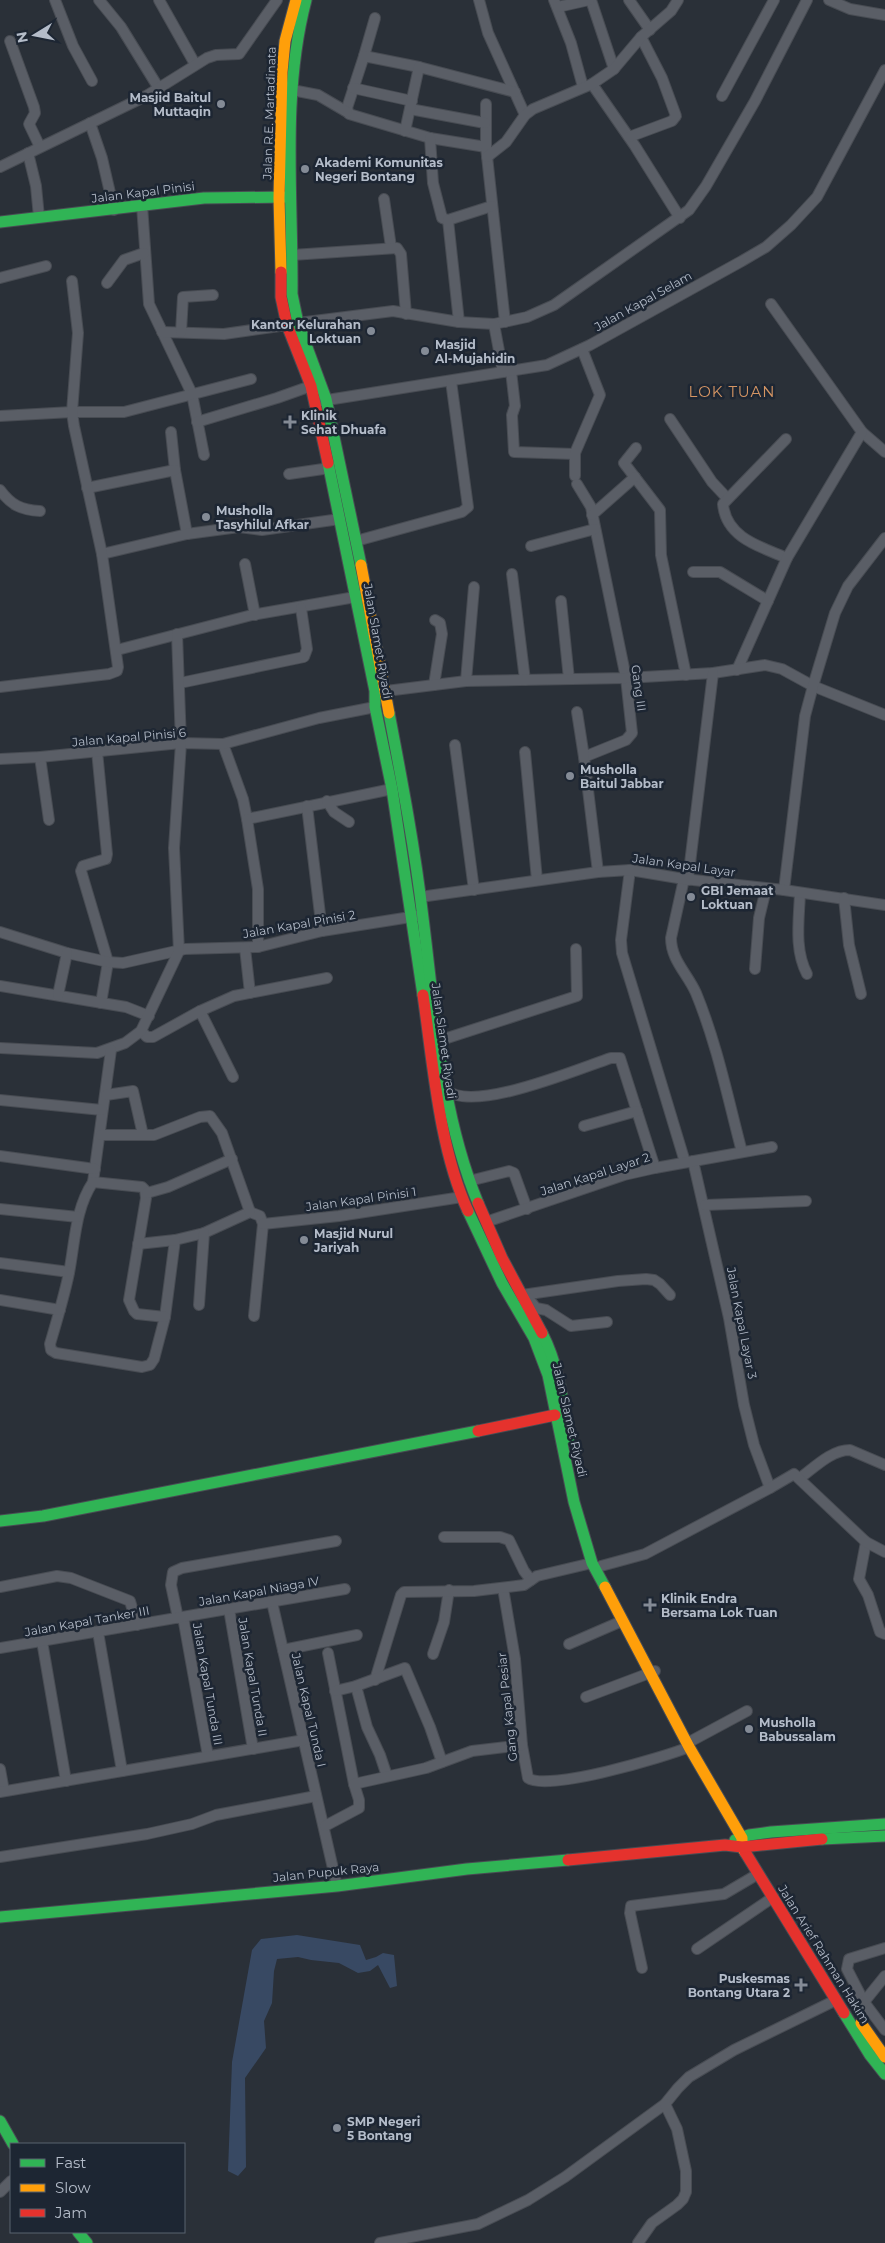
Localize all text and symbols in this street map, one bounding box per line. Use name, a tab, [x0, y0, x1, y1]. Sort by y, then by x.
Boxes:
north arrow	[10, 10, 60, 60]
text: N	[12, 30, 32, 44]
street label: Jalan R.E. Martadinata	[259, 46, 279, 181]
place label: Masjid Baitul Muttaqin	[129, 90, 211, 119]
marker: Masjid Baitul Muttaqin	[215, 98, 227, 110]
place label: Akademi Komunitas Negeri Bontang	[314, 155, 443, 184]
marker: Akademi Komunitas Negeri Bontang	[299, 163, 311, 175]
street label: Jalan Kapal Pinisi	[90, 178, 195, 206]
street label: Jalan Kapal Selam	[591, 268, 694, 335]
place label: Kantor Kelurahan Loktuan	[251, 317, 361, 346]
marker: Kantor Kelurahan Loktuan	[365, 325, 377, 337]
place label: Masjid Al-Mujahidin	[434, 337, 515, 366]
marker: Masjid Al-Mujahidin	[419, 345, 431, 357]
district label: LOK TUAN	[689, 382, 775, 401]
place label: Klinik Sehat Dhuafa	[301, 408, 386, 437]
marker: Klinik Sehat Dhuafa	[283, 415, 297, 429]
place label: Musholla Tasyhilul Afkar	[216, 503, 309, 532]
marker: Musholla Tasyhilul Afkar	[200, 511, 212, 523]
street label: Jalan Slamet Riyadi	[360, 581, 396, 700]
street label: Gang III	[628, 664, 650, 712]
street label: Jalan Kapal Pinisi 6	[70, 725, 187, 750]
place label: Musholla Baitul Jabbar	[580, 762, 664, 791]
marker: Musholla Baitul Jabbar	[564, 770, 576, 782]
street label: Jalan Kapal Layar	[631, 850, 737, 880]
place label: GBI Jemaat Loktuan	[701, 883, 774, 912]
marker: GBI Jemaat Loktuan	[685, 891, 697, 903]
street label: Jalan Kapal Pinisi 2	[241, 907, 357, 941]
street label: Jalan Slamet Riyadi	[428, 981, 460, 1100]
street label: Jalan Kapal Layar 2	[538, 1149, 652, 1199]
street label: Jalan Kapal Pinisi 1	[304, 1184, 417, 1214]
place label: Masjid Nurul Jariyah	[313, 1226, 393, 1255]
marker: Masjid Nurul Jariyah	[298, 1234, 310, 1246]
street label: Jalan Kapal Layar 3	[724, 1265, 760, 1380]
street label: Jalan Slamet Riyadi	[549, 1360, 590, 1479]
street label: Jalan Kapal Niaga IV	[197, 1573, 321, 1609]
place label: Klinik Endra Bersama Lok Tuan	[661, 1591, 778, 1620]
marker: Klinik Endra Bersama Lok Tuan	[643, 1598, 657, 1612]
street label: Jalan Kapal Tanker III	[22, 1603, 151, 1640]
street label: Jalan Kapal Tunda II	[235, 1616, 271, 1737]
street label: Jalan Kapal Tunda III	[190, 1621, 226, 1746]
street label: Jalan Kapal Tunda I	[288, 1651, 329, 1768]
street label: Gang Kapal Pesiar	[494, 1652, 520, 1762]
place label: Musholla Babussalam	[759, 1715, 836, 1744]
marker: Musholla Babussalam	[743, 1723, 755, 1735]
street label: Jalan Pupuk Raya	[271, 1859, 380, 1885]
street label: Jalan Arief Rahman Hakim	[775, 1881, 873, 2026]
place label: Puskesmas Bontang Utara 2	[688, 1971, 791, 2000]
marker: Puskesmas Bontang Utara 2	[794, 1978, 808, 1992]
place label: SMP Negeri 5 Bontang	[347, 2114, 420, 2143]
marker: SMP Negeri 5 Bontang	[331, 2122, 343, 2134]
legend	[10, 2143, 185, 2233]
text: Fast	[55, 2153, 86, 2172]
text: Slow	[55, 2178, 91, 2197]
text: Jam	[54, 2203, 87, 2222]

